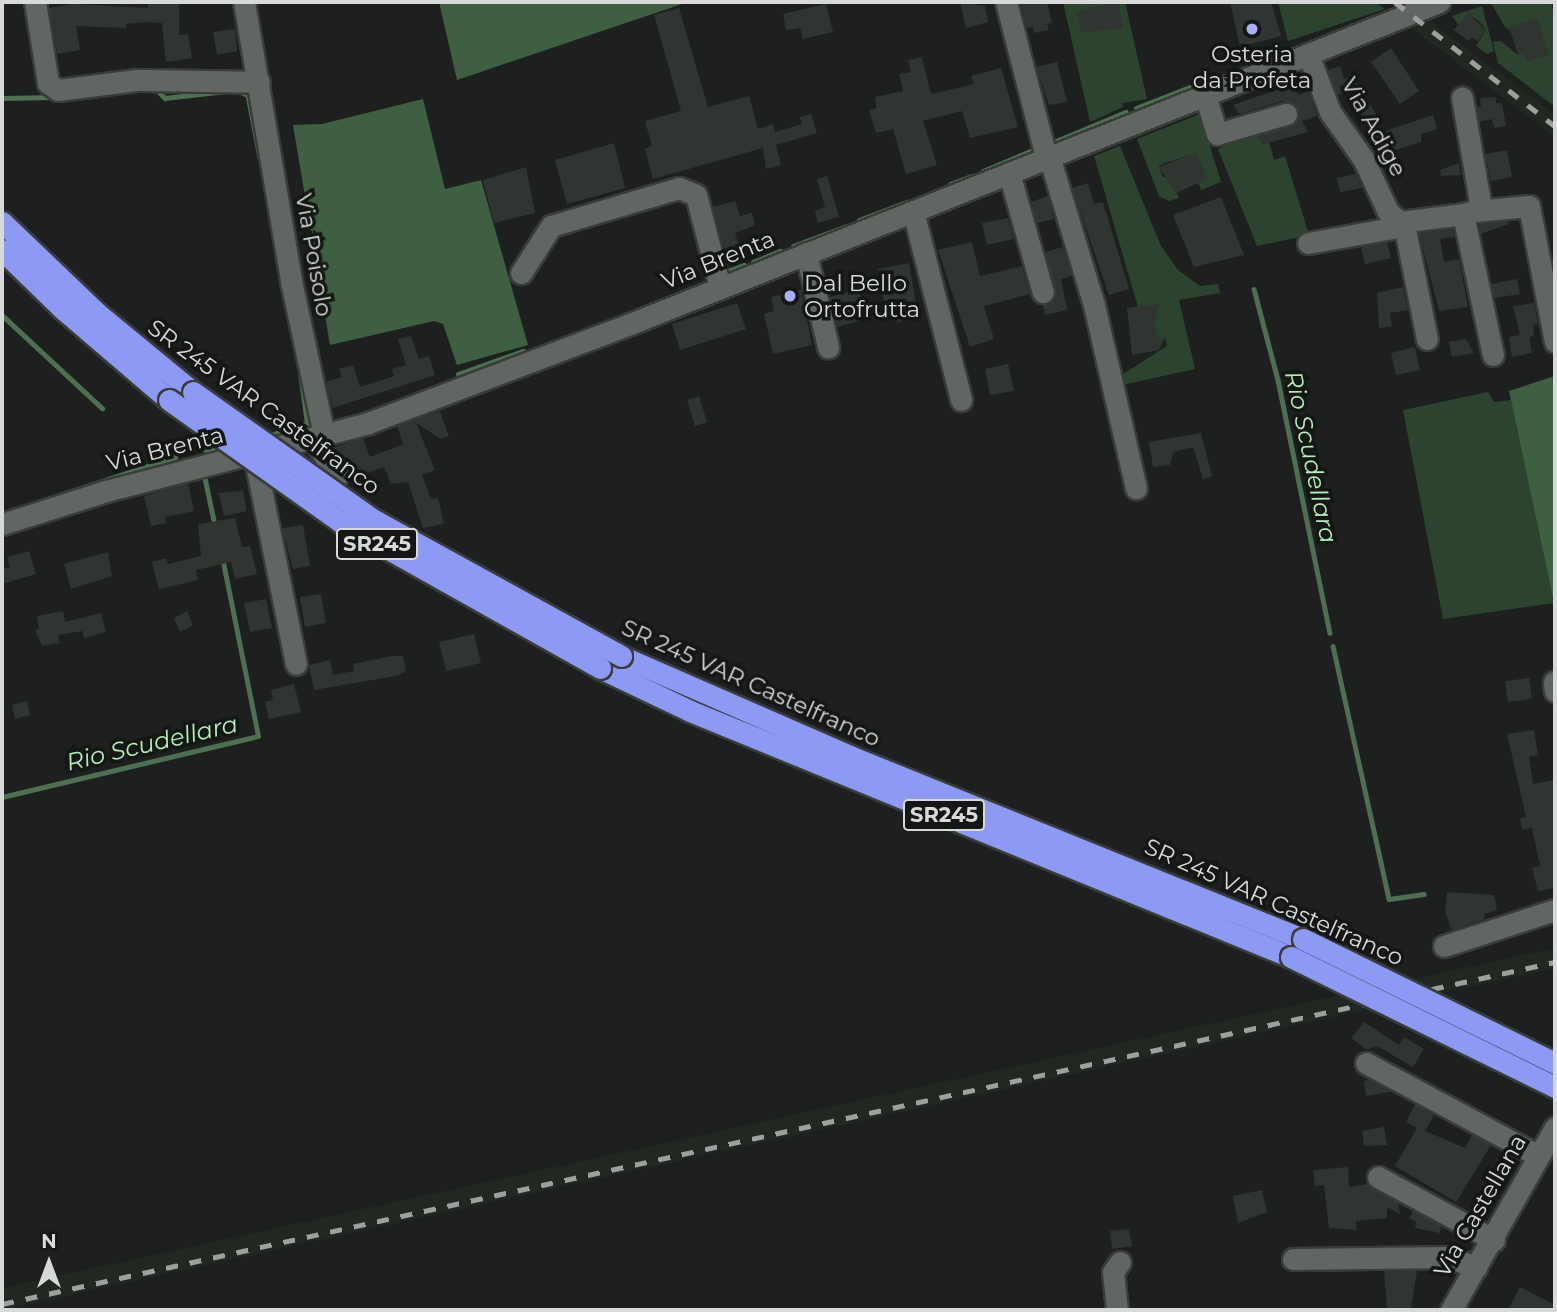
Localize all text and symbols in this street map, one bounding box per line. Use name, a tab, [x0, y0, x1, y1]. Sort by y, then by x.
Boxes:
marker: Osteria da Profeta	[1244, 21, 1260, 37]
place label: Osteria da Profeta	[1193, 40, 1311, 94]
street label: Via Adige	[1335, 73, 1413, 181]
street label: Via Poisolo	[290, 191, 338, 319]
street label: Via Brenta	[657, 225, 779, 295]
place label: Dal Bello Ortofrutta	[804, 269, 920, 323]
marker: Dal Bello Ortofrutta	[782, 288, 798, 304]
street label: SR 245 VAR Castelfranco	[143, 313, 385, 501]
water label: Rio Scudellara	[1279, 368, 1343, 546]
street label: Via Brenta	[104, 421, 226, 477]
road number: SR245	[335, 526, 419, 562]
street label: SR 245 VAR Castelfranco	[617, 613, 885, 753]
water label: Rio Scudellara	[63, 709, 241, 777]
road number: SR245	[902, 798, 986, 832]
street label: SR 245 VAR Castelfranco	[1140, 832, 1408, 972]
street label: Via Castellana	[1428, 1130, 1532, 1282]
north arrow	[14, 1228, 84, 1298]
text: N	[41, 1230, 57, 1253]

